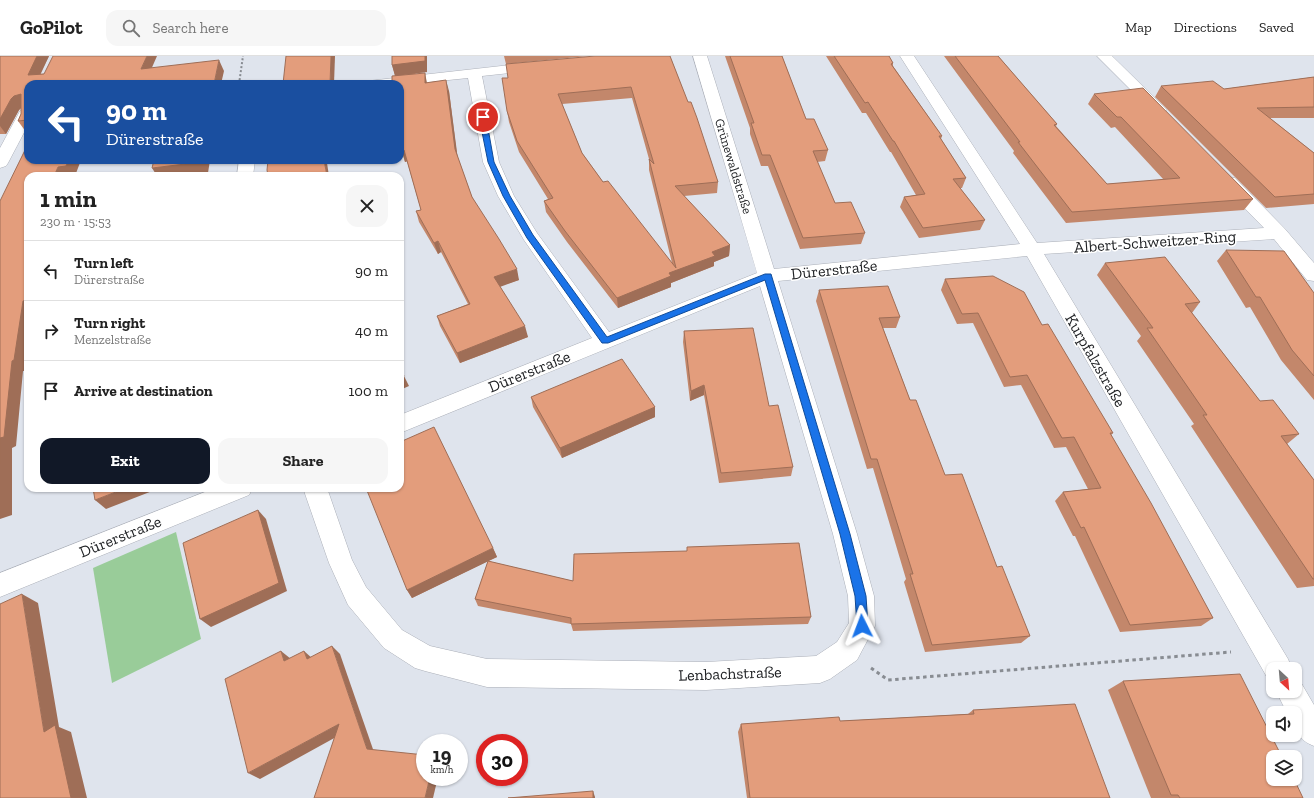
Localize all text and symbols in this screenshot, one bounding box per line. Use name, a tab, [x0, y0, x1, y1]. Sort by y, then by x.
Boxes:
search box	[106, 10, 386, 46]
text: GoPilot	[20, 16, 82, 39]
icon: search	[120, 17, 142, 39]
text: Search here	[152, 19, 228, 37]
text: Map	[1125, 19, 1152, 36]
text: Directions	[1174, 19, 1237, 36]
text: Saved	[1259, 19, 1294, 36]
text: 90 m	[106, 94, 167, 127]
icon: left	[40, 96, 92, 148]
pin	[466, 100, 500, 134]
icon: arrive	[472, 106, 494, 128]
street label: Grünewaldstraße	[712, 117, 755, 216]
text: Dürerstraße	[106, 128, 203, 150]
text: 1 min	[40, 184, 97, 213]
button: close	[346, 185, 388, 227]
text: 230 m · 15:53	[40, 214, 111, 229]
street label: Albert-Schweitzer-Ring	[1073, 226, 1237, 257]
text: Turn left	[74, 254, 134, 272]
street label: Dürerstraße	[790, 256, 878, 283]
icon: left	[40, 260, 62, 282]
text: 90 m	[355, 262, 388, 280]
text: Dürerstraße	[74, 272, 144, 287]
street label: Kurpfalzstraße	[1061, 310, 1130, 410]
text: Turn right	[74, 314, 145, 332]
icon: right	[40, 320, 62, 342]
text: 40 m	[355, 322, 388, 340]
text: Menzelstraße	[74, 332, 151, 347]
street label: Dürerstraße	[485, 346, 573, 396]
icon: arrive	[40, 380, 62, 402]
text: Arrive at destination	[74, 382, 213, 400]
text: 100 m	[349, 382, 388, 400]
button: Exit	[40, 438, 210, 484]
button: Share	[218, 438, 388, 484]
street label: Dürerstraße	[76, 511, 164, 561]
position arrow	[841, 605, 883, 647]
street label: Lenbachstraße	[678, 662, 782, 685]
north arrow	[1266, 662, 1302, 698]
map controls	[1266, 662, 1302, 786]
button: sound	[1266, 706, 1302, 742]
speed limit sign: 30	[476, 734, 528, 786]
text: 19	[433, 743, 451, 767]
button: layers	[1266, 750, 1302, 786]
text: km/h	[431, 764, 453, 776]

